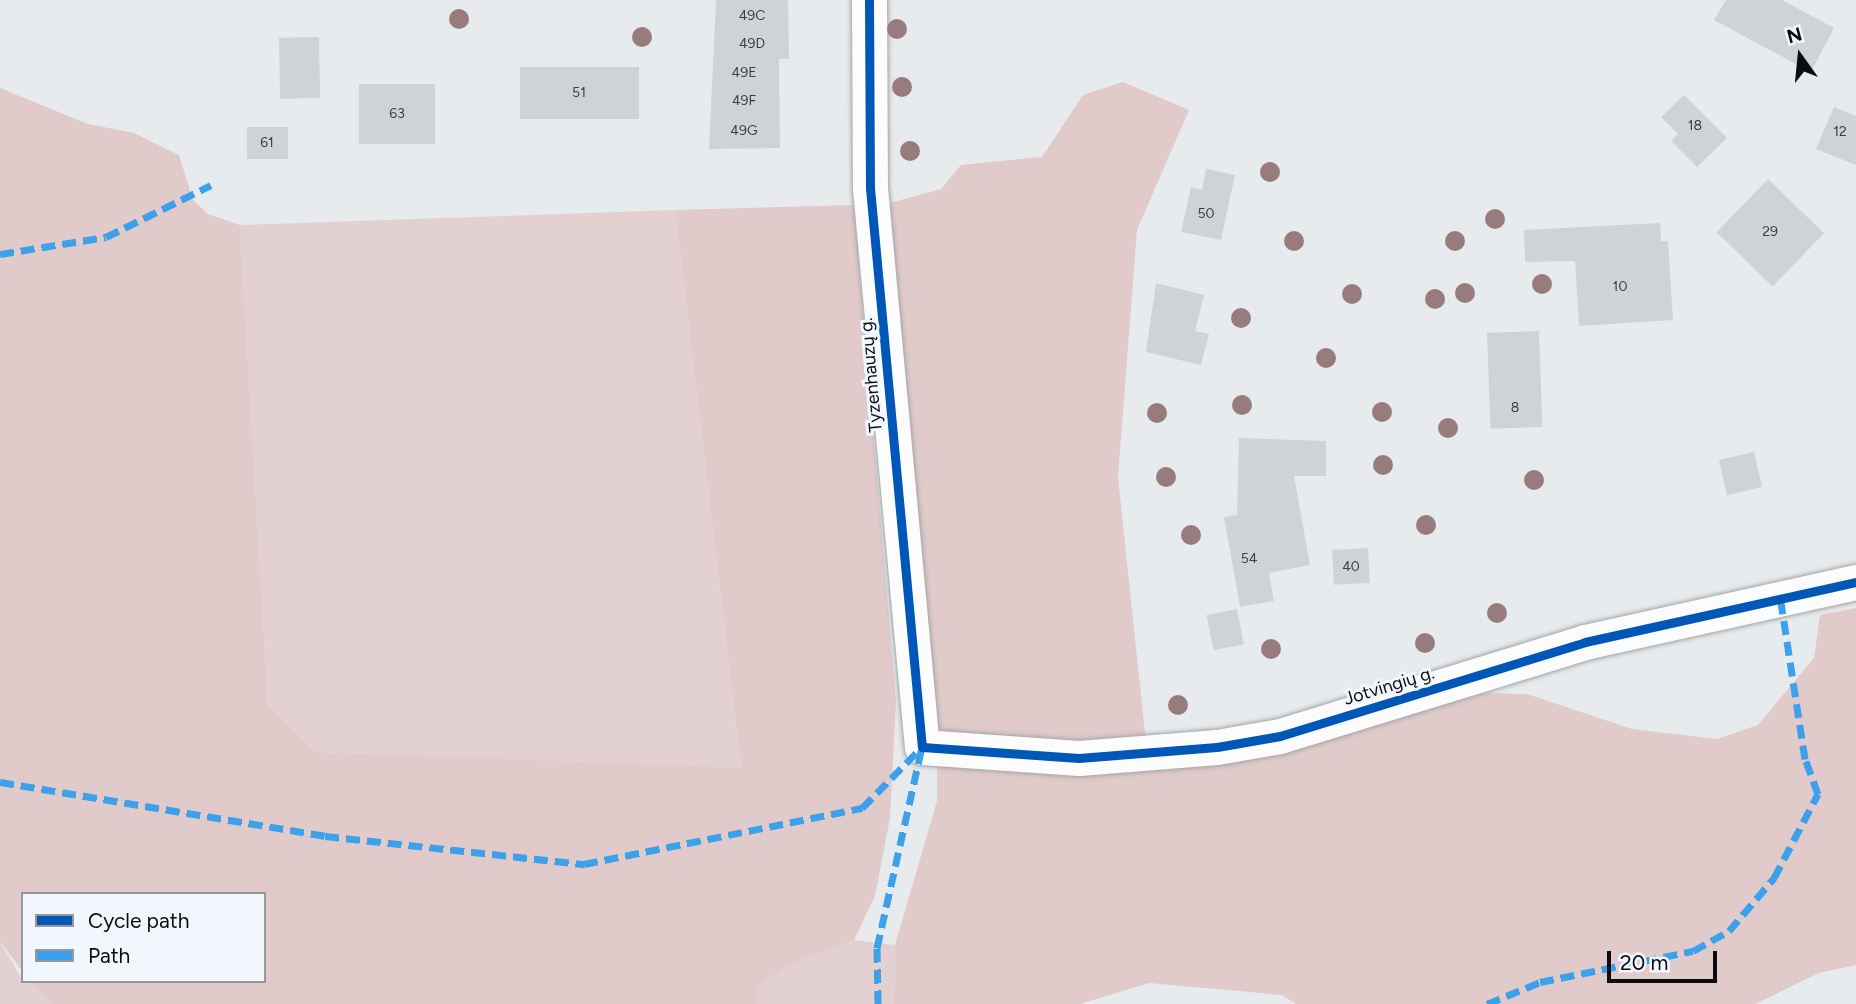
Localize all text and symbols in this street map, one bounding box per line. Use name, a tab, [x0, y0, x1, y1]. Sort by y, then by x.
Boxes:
house number: 49C	[739, 8, 765, 24]
north arrow	[1765, 21, 1835, 91]
text: N	[1784, 22, 1805, 48]
house number: 49D	[739, 36, 765, 52]
house number: 49E	[732, 65, 756, 81]
house number: 51	[572, 85, 586, 101]
house number: 49F	[732, 93, 756, 109]
house number: 63	[389, 106, 405, 122]
house number: 18	[1688, 118, 1702, 134]
house number: 49G	[730, 123, 758, 139]
house number: 12	[1833, 124, 1847, 140]
house number: 61	[260, 135, 274, 151]
house number: 50	[1197, 206, 1215, 222]
house number: 29	[1762, 224, 1778, 240]
house number: 10	[1613, 279, 1627, 295]
street label: Tyzenhauzų g.	[855, 317, 887, 433]
house number: 8	[1511, 400, 1519, 416]
house number: 54	[1241, 551, 1257, 567]
house number: 40	[1342, 559, 1360, 575]
street label: Jotvingių g.	[1341, 662, 1437, 710]
legend	[21, 892, 266, 983]
text: Cycle path	[88, 908, 189, 933]
scale bar	[1611, 937, 1721, 981]
text: Path	[88, 943, 130, 968]
text: 20 m	[1620, 950, 1668, 975]

